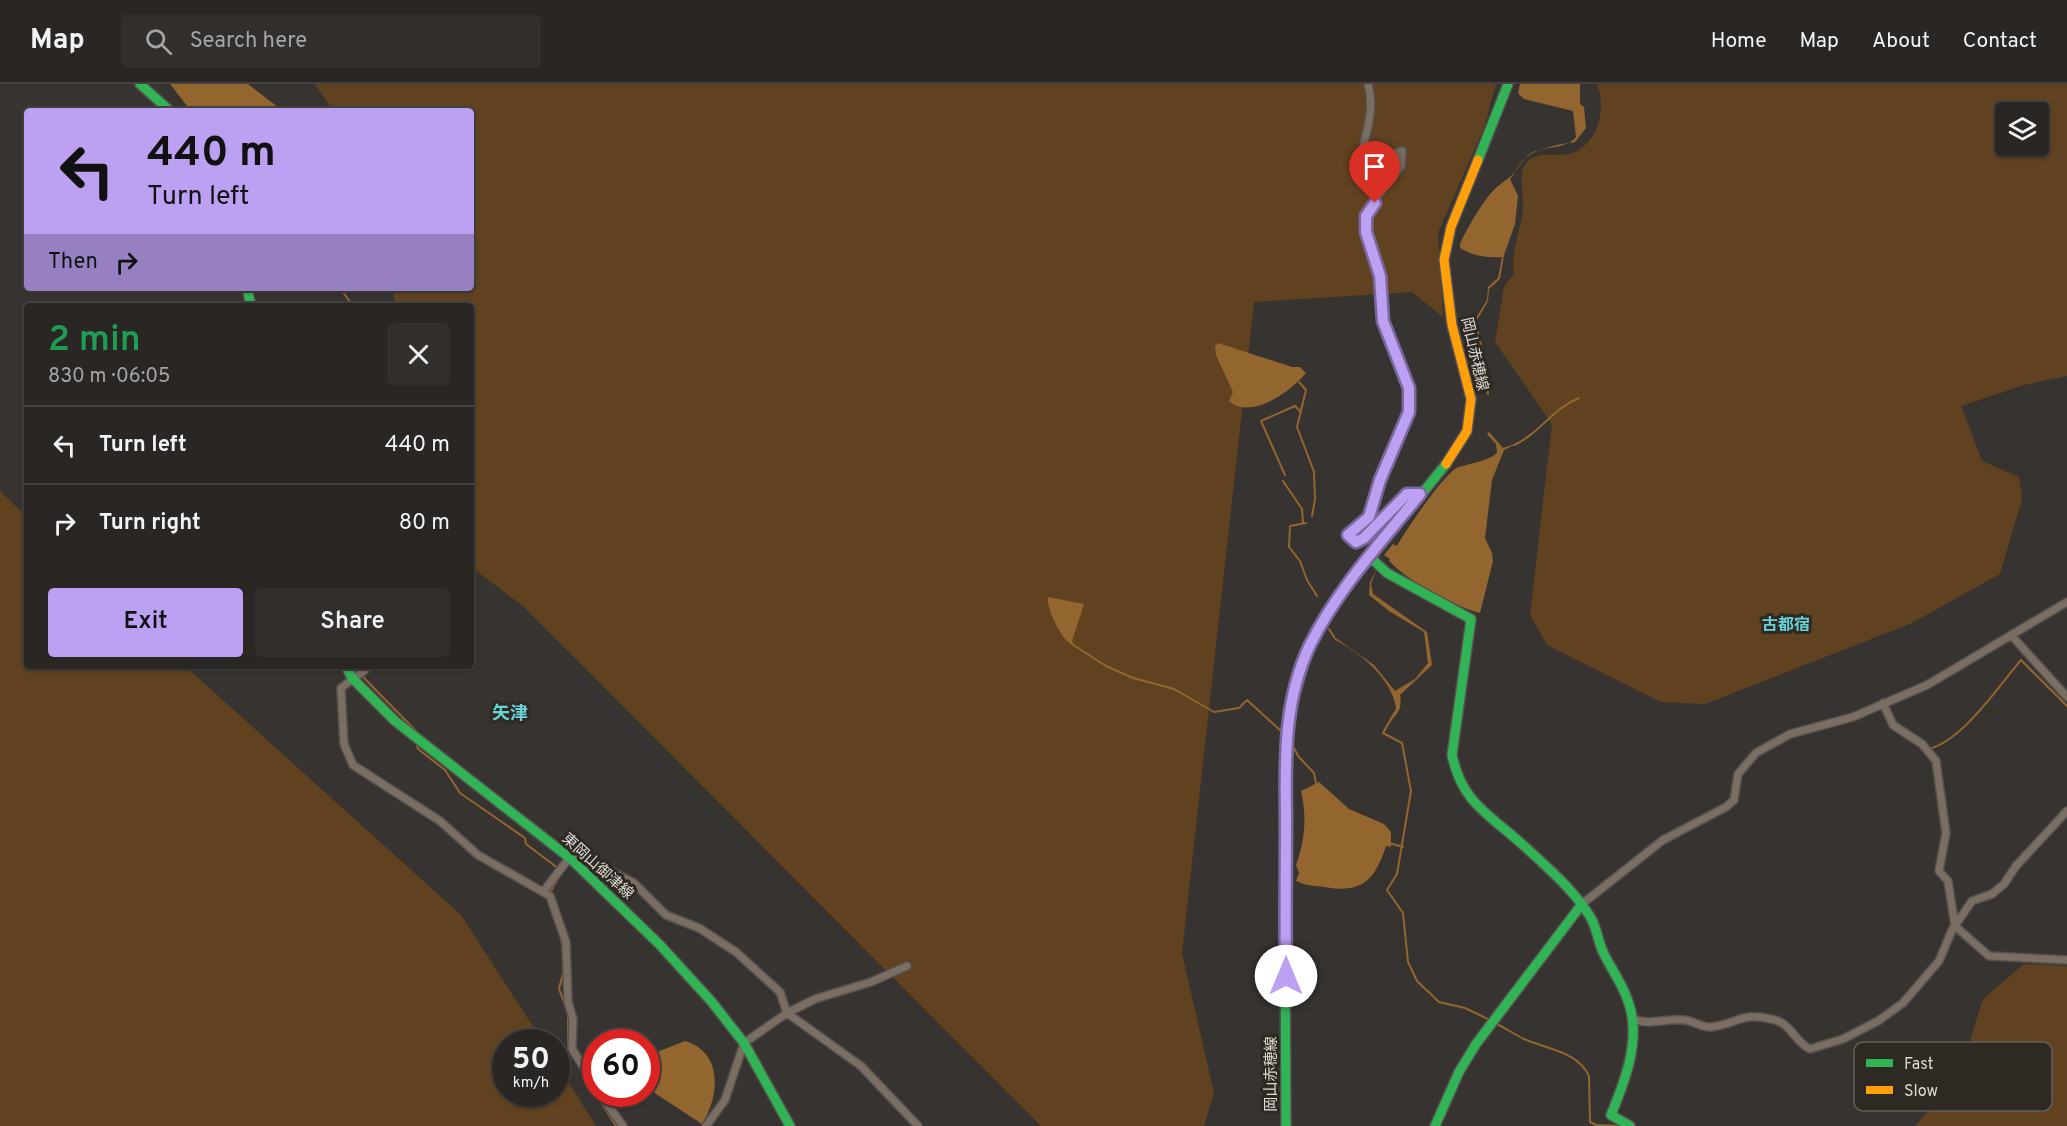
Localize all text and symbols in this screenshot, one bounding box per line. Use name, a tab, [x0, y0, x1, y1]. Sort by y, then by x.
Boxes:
search box	[121, 14, 541, 68]
text: Map	[30, 23, 85, 59]
icon: search	[142, 25, 175, 58]
text: Search here	[190, 28, 307, 55]
text: Home	[1711, 28, 1767, 55]
text: Map	[1800, 28, 1839, 55]
text: About	[1872, 28, 1930, 55]
text: Contact	[1963, 28, 2037, 55]
map controls	[1995, 102, 2049, 156]
button: layers	[1995, 102, 2049, 156]
text: 440 m	[147, 128, 276, 181]
icon: left	[48, 132, 126, 210]
pin	[1349, 141, 1400, 203]
icon: arrive	[1358, 150, 1391, 183]
text: Turn left	[147, 180, 249, 214]
icon: right	[110, 246, 143, 279]
text: Then	[48, 249, 98, 276]
street label: 岡山赤穂線	[1456, 316, 1491, 393]
text: 2 min	[48, 318, 141, 364]
button: close	[387, 323, 450, 386]
text: 830 m · 06:05	[48, 364, 170, 390]
icon: left	[48, 429, 81, 462]
text: Turn left	[99, 432, 187, 459]
text: 440 m	[385, 432, 450, 459]
icon: right	[48, 507, 81, 540]
text: Turn right	[99, 510, 201, 537]
text: 80 m	[399, 510, 450, 537]
button: Exit	[48, 588, 243, 657]
button: Share	[255, 588, 450, 657]
district label: 古都宿	[1762, 616, 1810, 636]
district label: 矢津	[492, 703, 528, 726]
street label: 東岡山御津線	[557, 830, 637, 904]
position arrow	[1254, 944, 1318, 1008]
speed limit sign: 60	[582, 1029, 660, 1107]
street label: 岡山赤穂線	[1263, 1036, 1282, 1112]
text: 50	[512, 1042, 550, 1079]
legend	[1854, 1042, 2052, 1111]
text: Fast	[1904, 1055, 1934, 1075]
text: km/h	[513, 1074, 549, 1093]
text: Slow	[1904, 1082, 1938, 1102]

